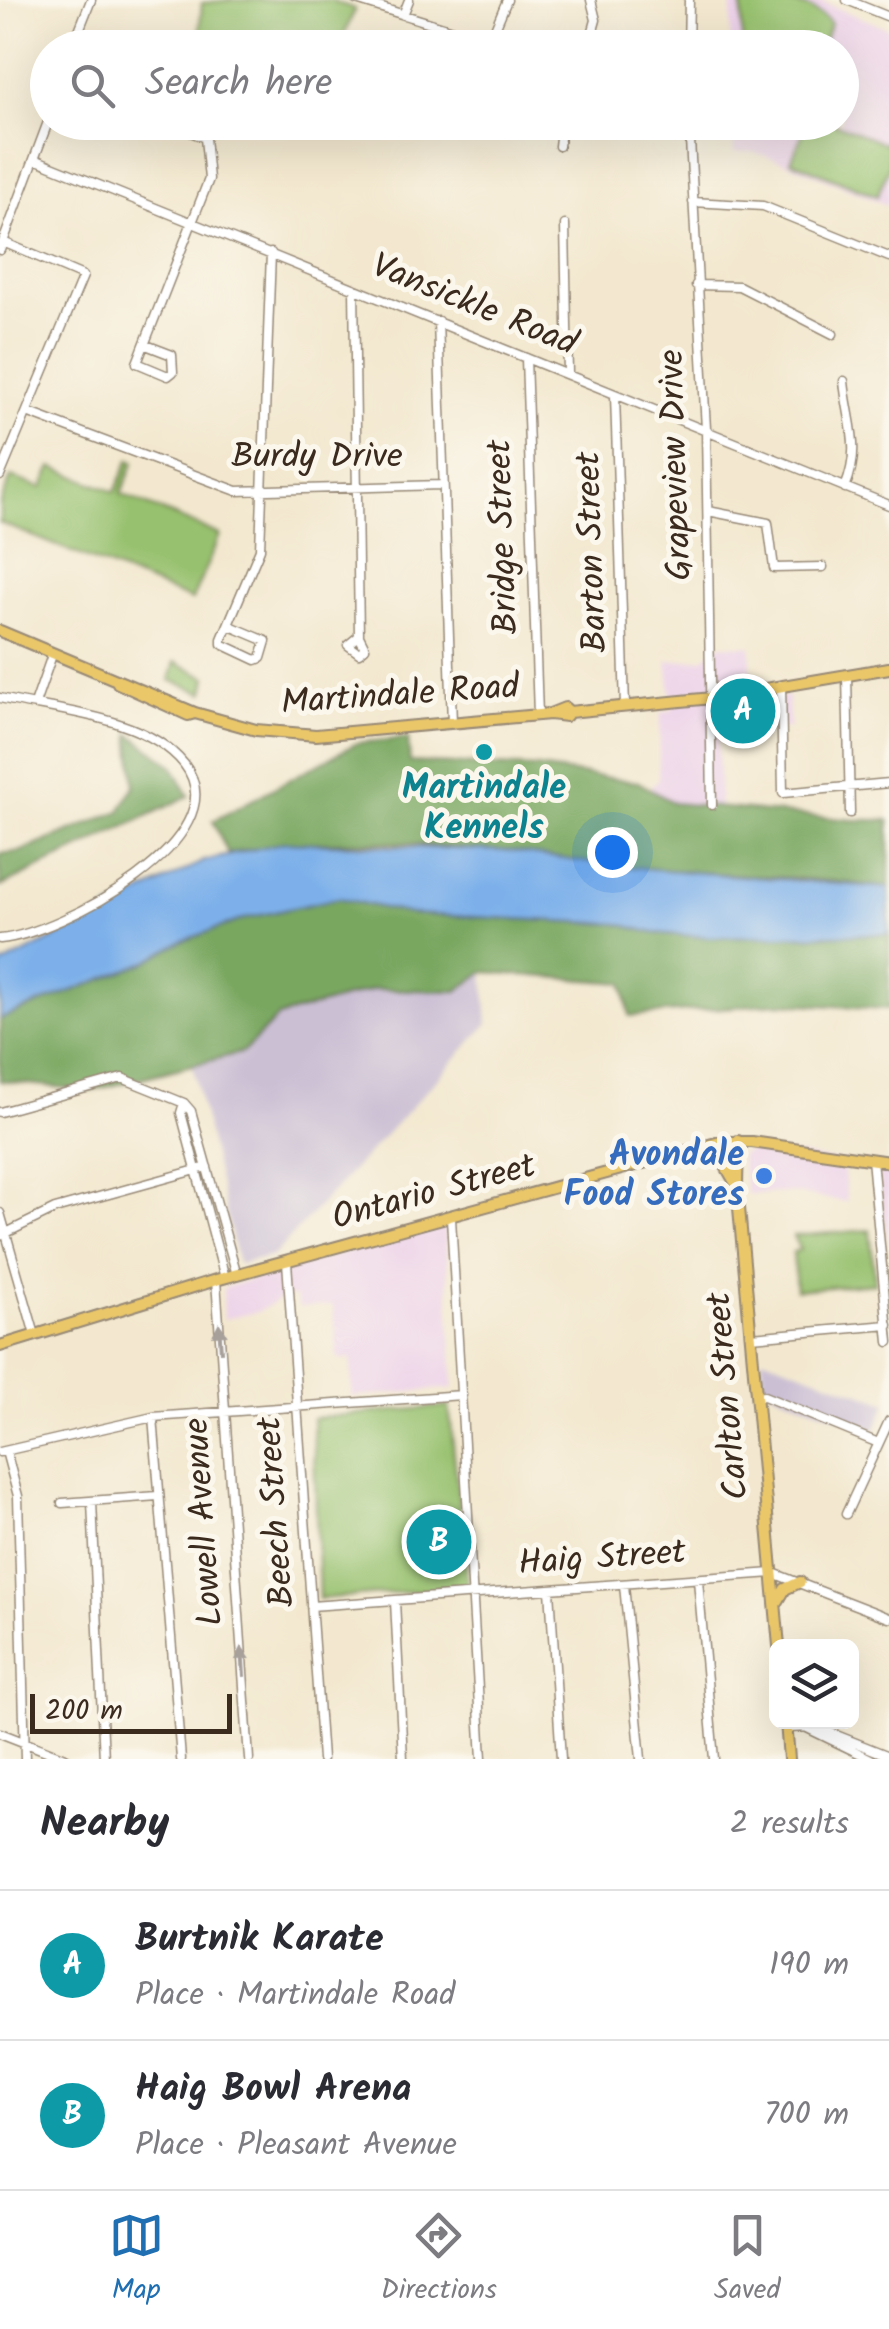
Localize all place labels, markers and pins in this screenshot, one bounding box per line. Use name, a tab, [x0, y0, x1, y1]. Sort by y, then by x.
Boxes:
pin: A	[710, 674, 776, 748]
marker: Martindale Kennels	[473, 741, 495, 763]
place label: Martindale Kennels	[402, 761, 566, 857]
place label: Avondale Food Stores	[564, 1128, 744, 1224]
marker: Avondale Food Stores	[753, 1165, 775, 1187]
pin: B	[406, 1504, 472, 1580]

